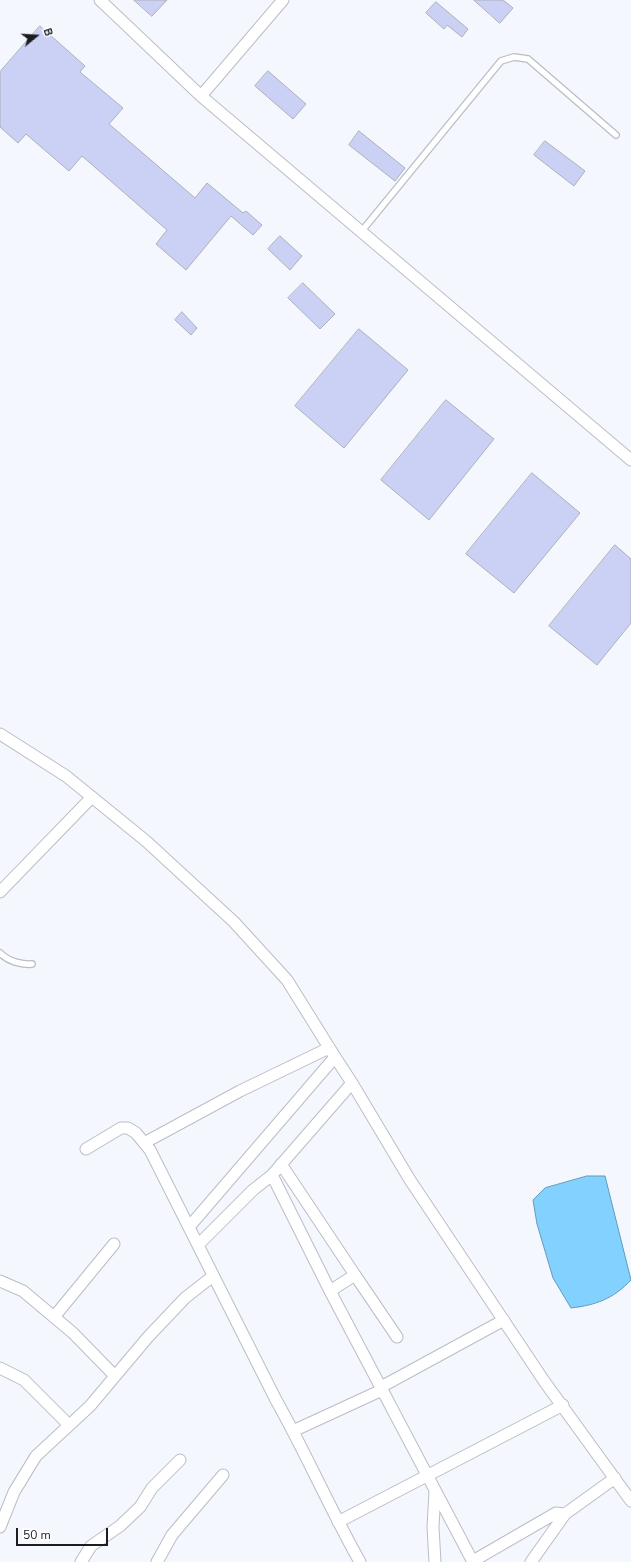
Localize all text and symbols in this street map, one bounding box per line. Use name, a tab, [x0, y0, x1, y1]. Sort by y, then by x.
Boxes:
north arrow	[16, 16, 56, 56]
text: B	[40, 26, 56, 38]
scale bar	[18, 1520, 110, 1546]
text: 50 m	[23, 1527, 51, 1543]

